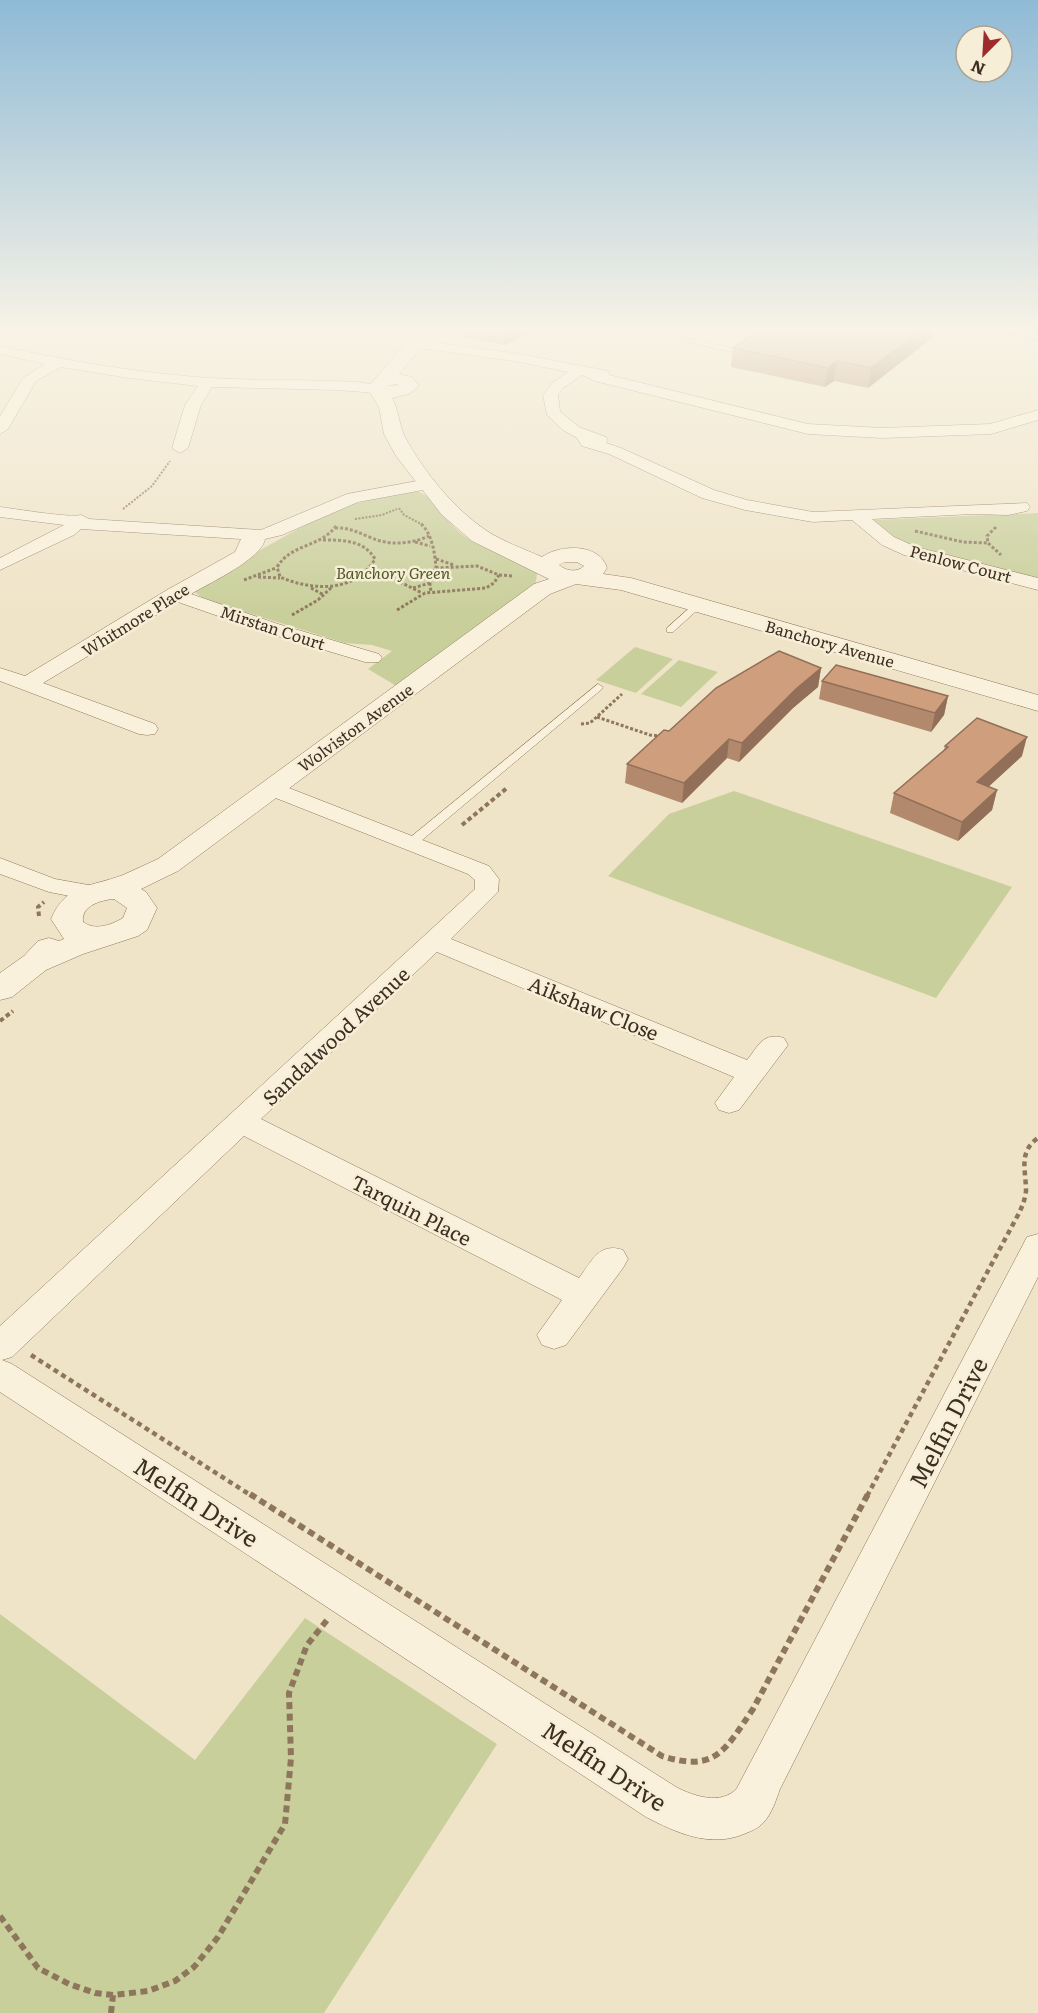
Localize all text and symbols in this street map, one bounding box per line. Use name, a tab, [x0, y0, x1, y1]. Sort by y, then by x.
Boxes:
north arrow	[954, 24, 1014, 84]
text: N	[966, 55, 989, 82]
street label: Penlow Court	[907, 538, 1015, 588]
park label: Banchory Green	[336, 560, 451, 584]
street label: Whitmore Place	[77, 576, 193, 662]
street label: Mirstan Court	[217, 599, 329, 655]
street label: Banchory Avenue	[763, 613, 897, 673]
street label: Wolviston Avenue	[292, 677, 418, 777]
street label: Sandalwood Avenue	[255, 959, 415, 1111]
street label: Aikshaw Close	[524, 967, 664, 1047]
street label: Tarquin Place	[347, 1166, 477, 1252]
street label: Melfin Drive	[899, 1351, 995, 1493]
street label: Melfin Drive	[128, 1447, 266, 1555]
street label: Melfin Drive	[536, 1711, 674, 1819]

